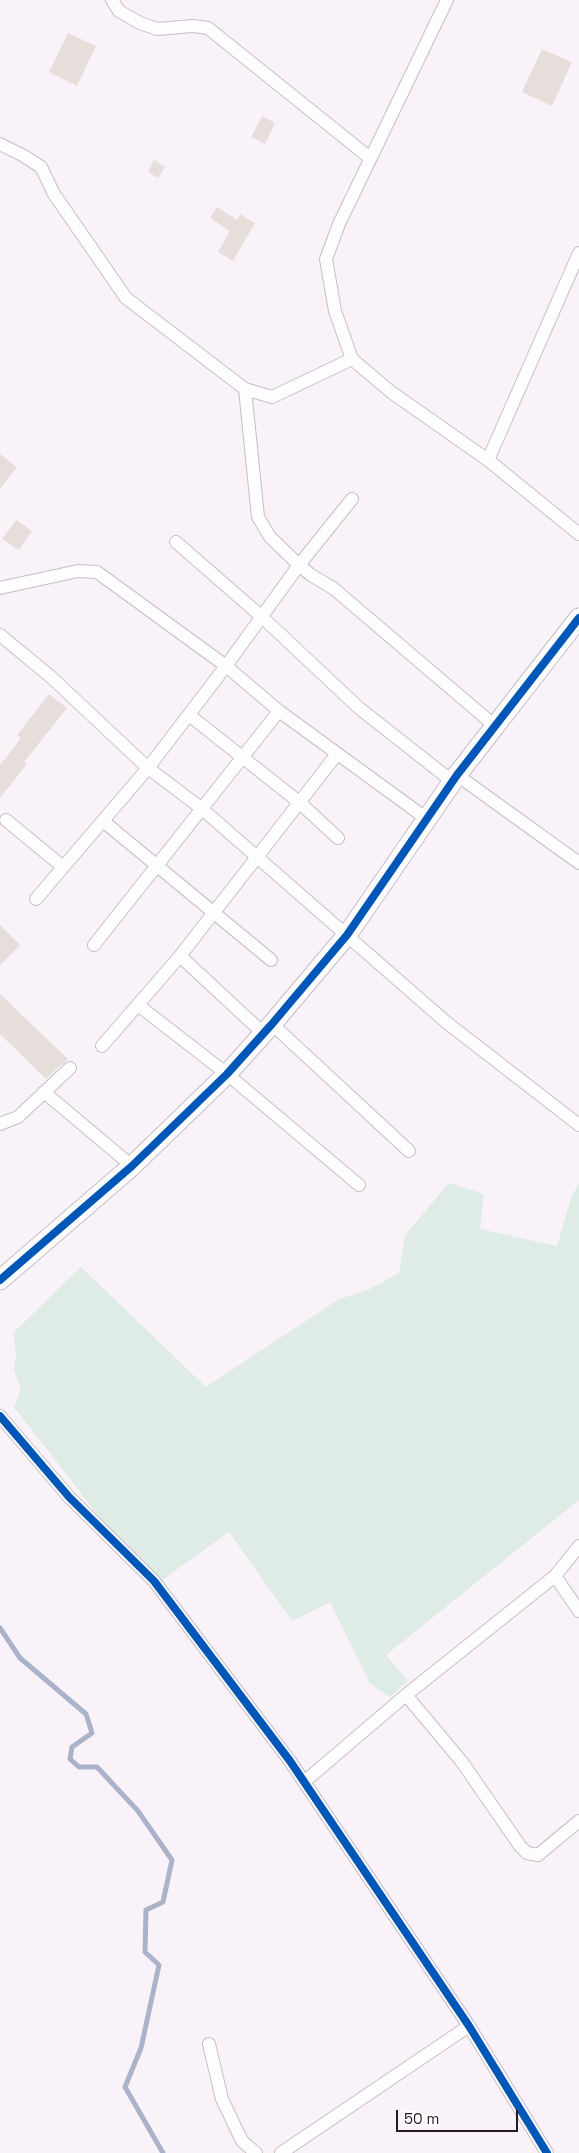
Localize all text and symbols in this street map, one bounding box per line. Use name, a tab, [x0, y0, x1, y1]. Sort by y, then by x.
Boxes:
scale bar	[399, 2100, 522, 2132]
text: 50 m	[404, 2109, 439, 2128]

